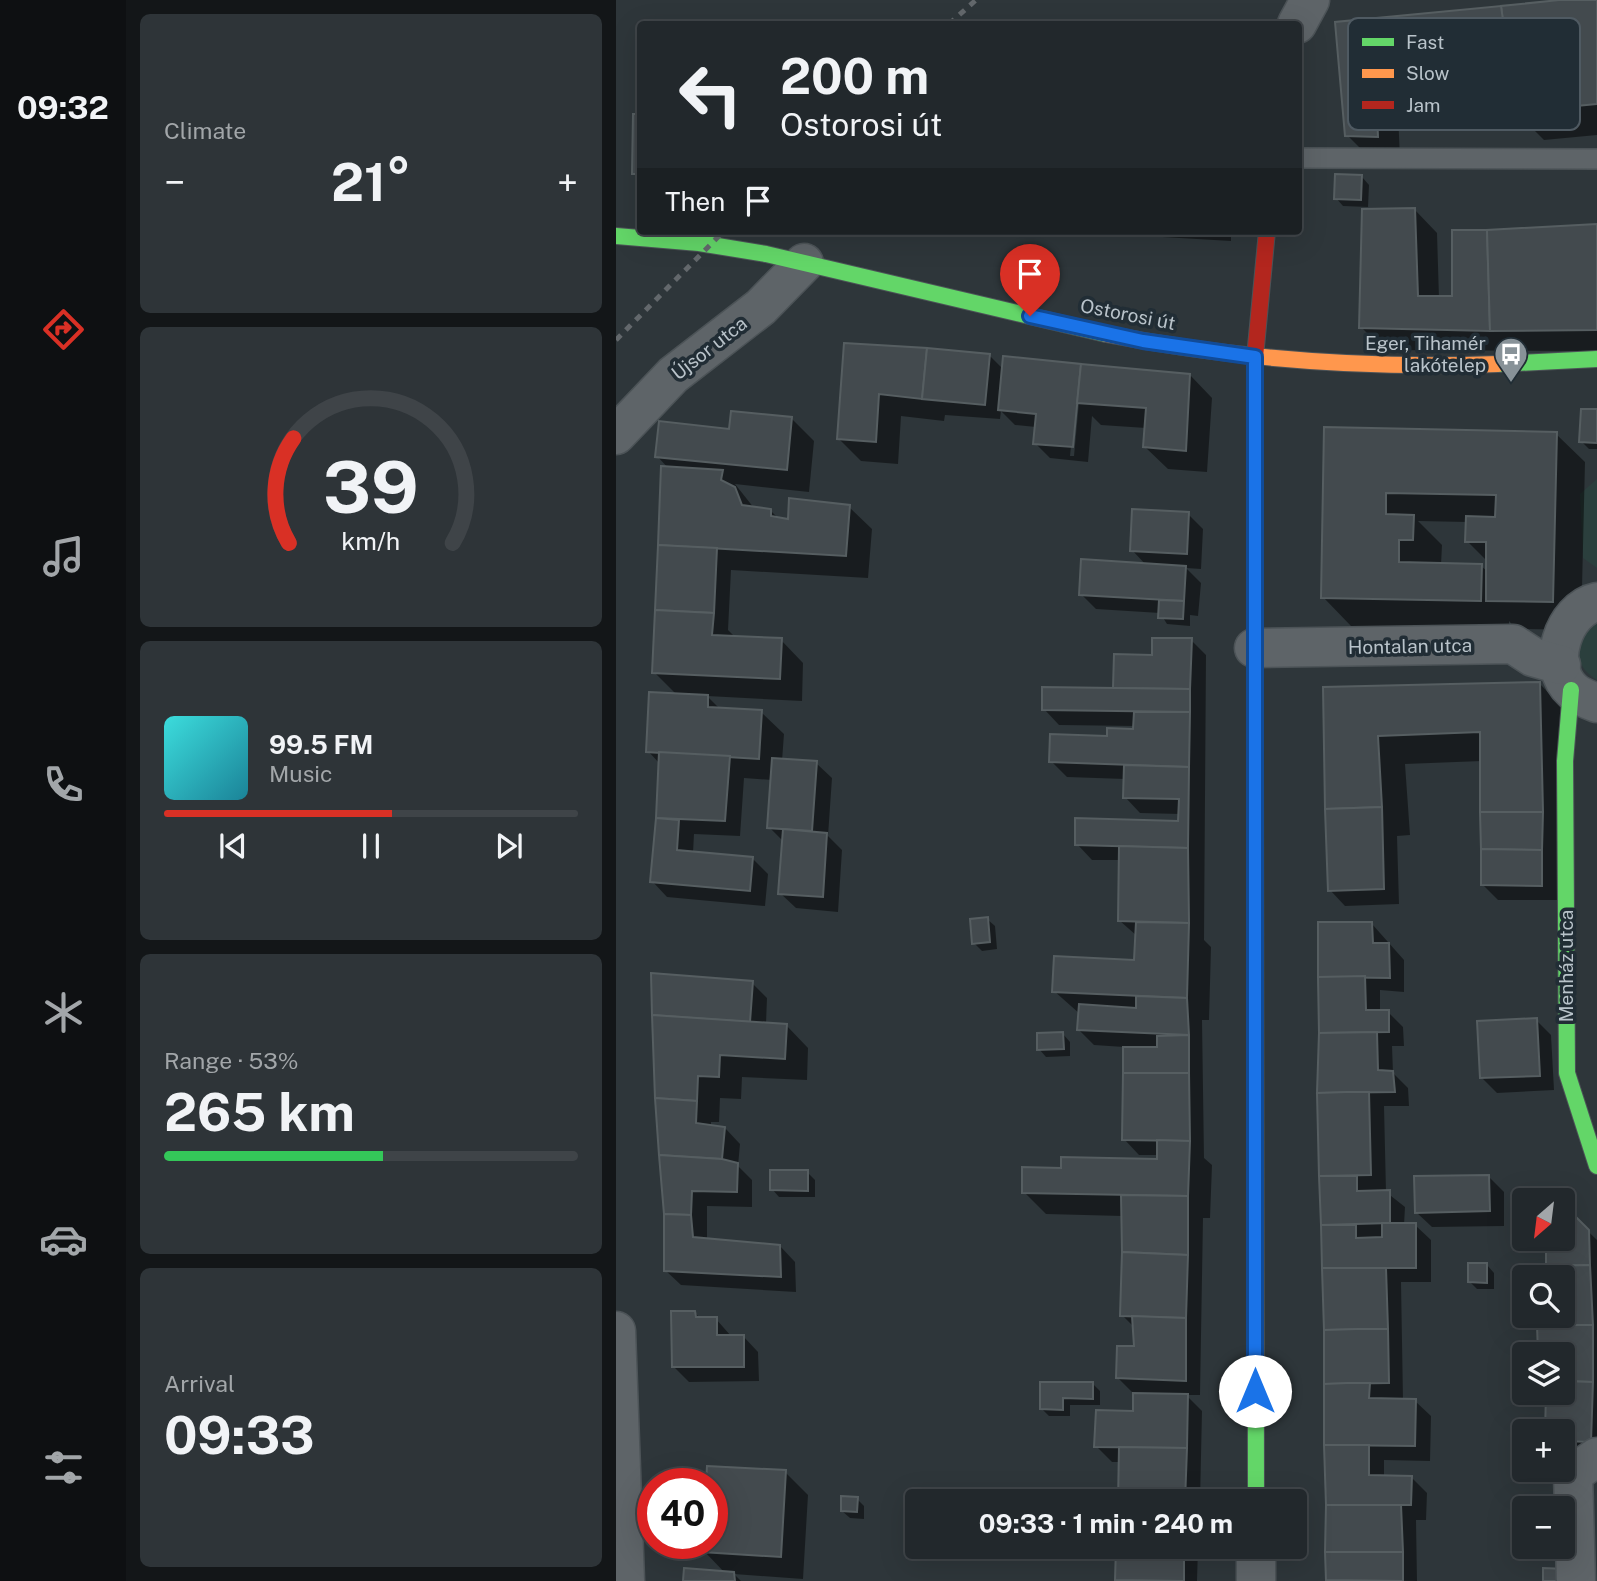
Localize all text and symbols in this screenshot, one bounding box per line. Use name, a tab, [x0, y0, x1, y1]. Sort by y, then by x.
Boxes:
legend	[1348, 18, 1580, 130]
text: Fast	[1406, 31, 1444, 53]
text: 200 m	[780, 47, 929, 105]
icon: left	[665, 49, 756, 140]
text: Slow	[1406, 62, 1450, 84]
text: 09:32	[17, 89, 109, 126]
text: Jam	[1406, 94, 1440, 116]
text: Ostorosi út	[780, 106, 942, 143]
text: Climate	[164, 117, 246, 144]
text: 21°	[331, 152, 411, 213]
text: −	[164, 160, 185, 205]
text: +	[557, 160, 578, 205]
icon: arrive	[739, 182, 777, 220]
text: Then	[665, 186, 725, 217]
pin	[1000, 244, 1060, 316]
icon: arrive	[1011, 255, 1049, 293]
street label: Ostorosi út	[1079, 294, 1177, 334]
icon: directions	[39, 305, 88, 354]
street label: Újsor utca	[667, 312, 751, 384]
place label: Eger, Tihamér lakótelep	[1365, 332, 1486, 376]
bus stop icon: Eger, Tihamér lakótelep	[1492, 335, 1530, 384]
text: 39	[323, 445, 419, 530]
text: km/h	[342, 526, 400, 556]
icon: music	[39, 532, 88, 581]
street label: Hontalan utca	[1348, 634, 1472, 658]
text: 99.5 FM	[269, 729, 373, 760]
icon: phone	[39, 760, 88, 809]
text: Music	[269, 760, 333, 787]
icon: previous	[214, 827, 252, 865]
icon: pause	[352, 827, 390, 865]
icon: next	[490, 827, 528, 865]
street label: Menház utca	[1555, 910, 1577, 1022]
icon: climate	[39, 988, 88, 1037]
text: Range · 53%	[164, 1047, 298, 1074]
text: 265 km	[164, 1082, 355, 1143]
north arrow	[1512, 1188, 1575, 1251]
map controls	[1512, 1188, 1575, 1559]
icon: car	[39, 1215, 88, 1264]
button: search	[1512, 1265, 1575, 1328]
button: layers	[1512, 1342, 1575, 1405]
position arrow	[1218, 1354, 1292, 1428]
text: Arrival	[164, 1370, 235, 1397]
text: 09:33	[164, 1405, 315, 1466]
button: +	[1512, 1419, 1575, 1482]
icon: filters	[39, 1443, 88, 1492]
speed limit sign: 40	[637, 1468, 728, 1559]
button: −	[1512, 1496, 1575, 1559]
text: 09:33 · 1 min · 240 m	[979, 1508, 1233, 1539]

